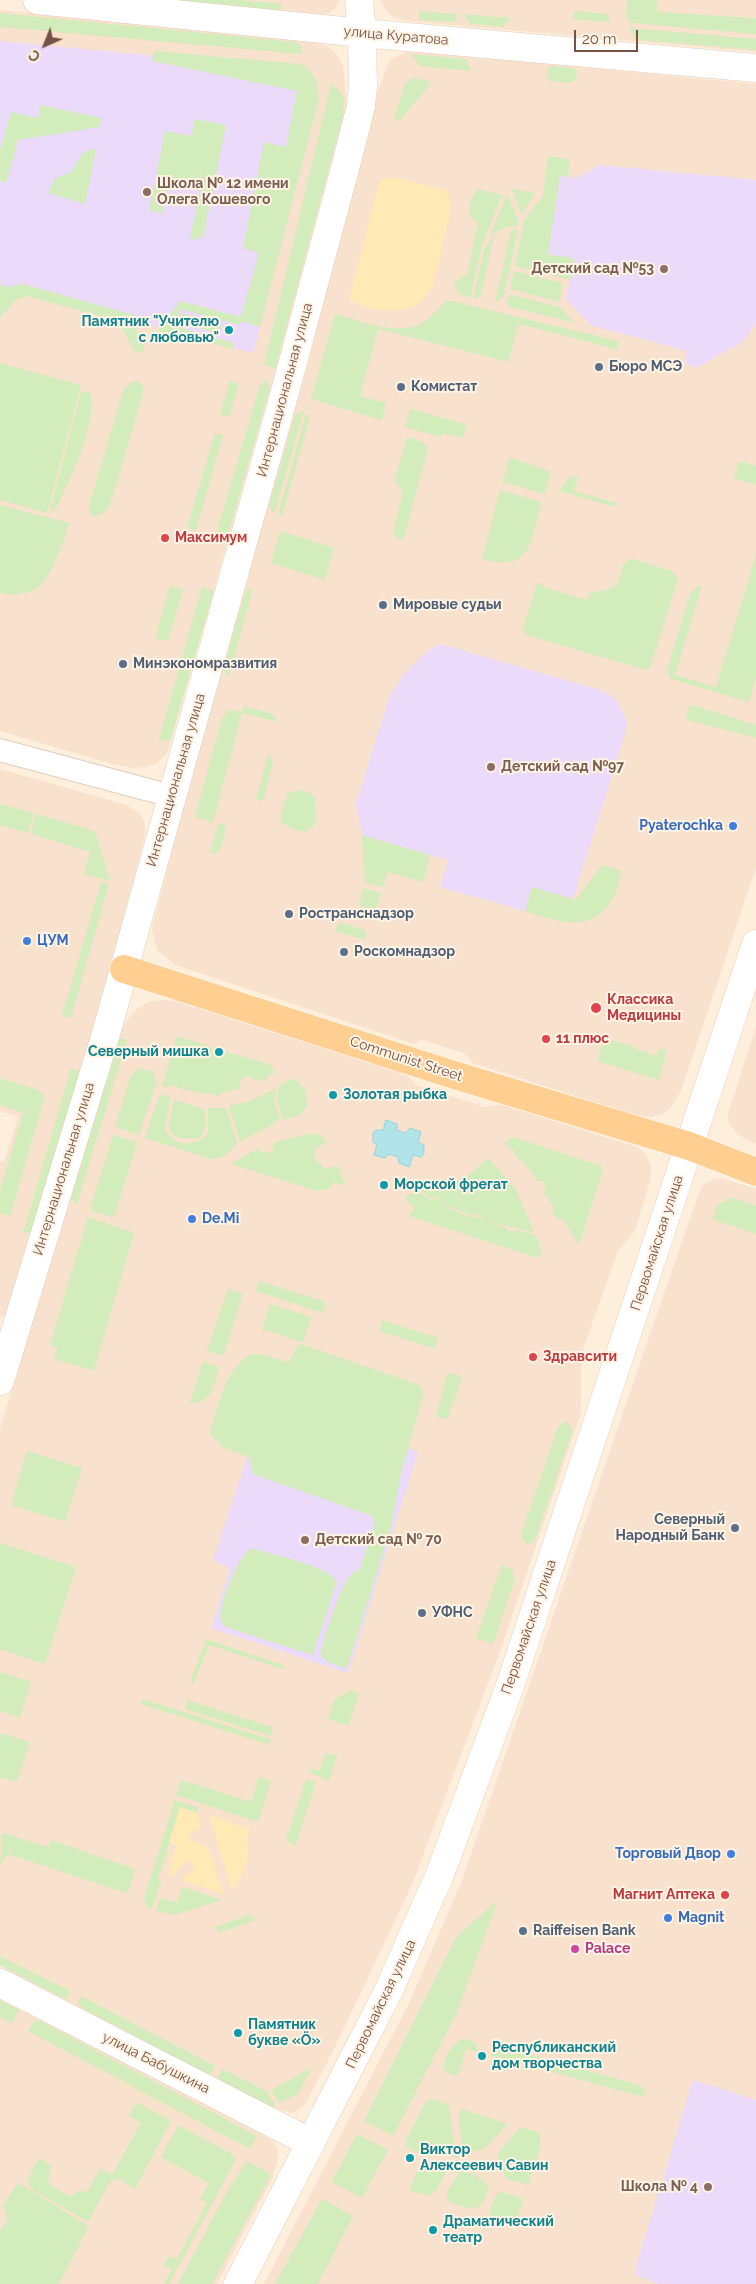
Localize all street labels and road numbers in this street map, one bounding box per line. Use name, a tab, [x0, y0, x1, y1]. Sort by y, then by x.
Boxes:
street label: улица Куратова	[343, 23, 449, 49]
street label: Интернациональная улица	[254, 301, 316, 479]
street label: Интернациональная улица	[143, 691, 209, 869]
street label: Сommunist Street	[348, 1033, 464, 1085]
street label: Интернациональная улица	[30, 1081, 98, 1257]
street label: Первомайская улица	[627, 1173, 687, 1313]
street label: Первомайская улица	[498, 1557, 560, 1697]
street label: Первомайская улица	[342, 1937, 420, 2071]
street label: улица Бабушкина	[99, 2029, 213, 2097]

